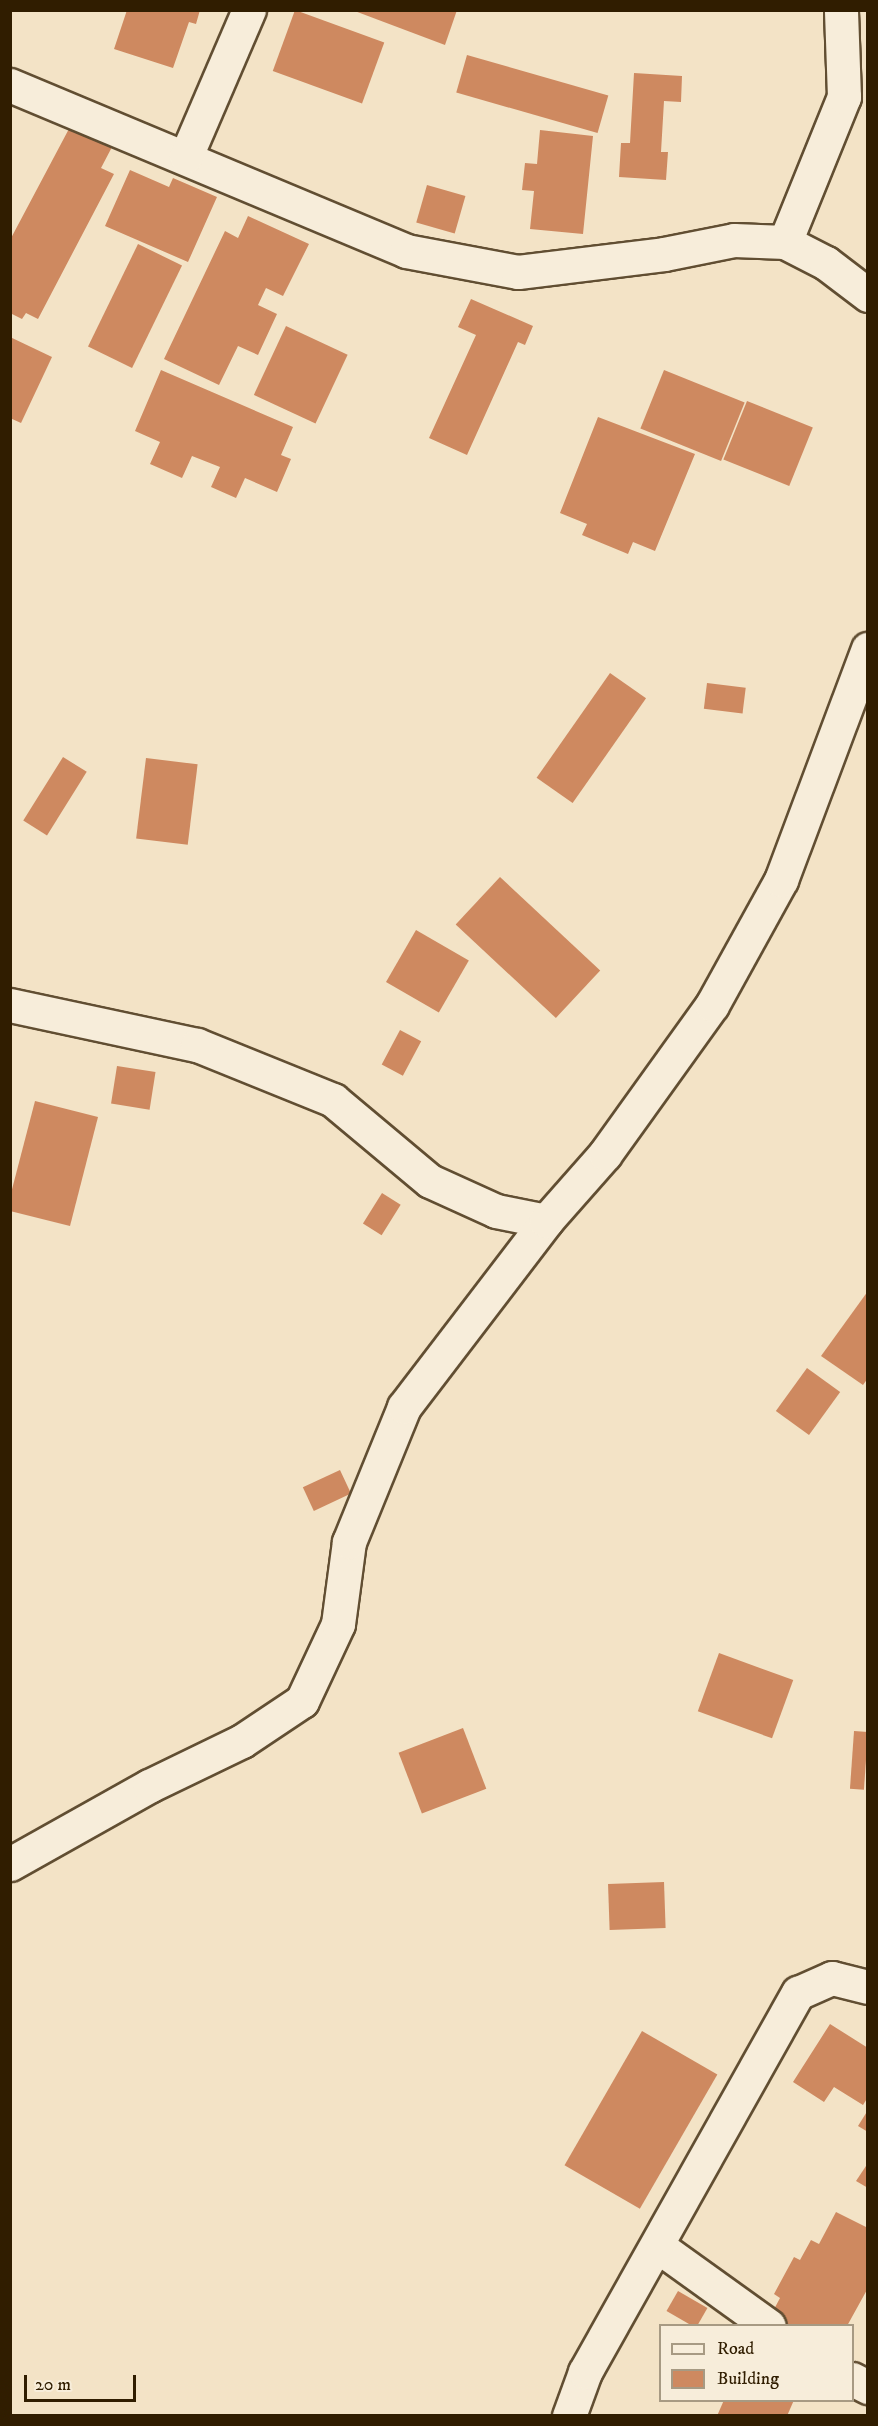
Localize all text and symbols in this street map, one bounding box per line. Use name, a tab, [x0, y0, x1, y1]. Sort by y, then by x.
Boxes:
legend	[659, 2324, 854, 2402]
text: Road	[717, 2338, 754, 2360]
scale bar	[27, 2363, 140, 2401]
text: Building	[717, 2368, 779, 2390]
text: 20 m	[35, 2374, 71, 2396]

